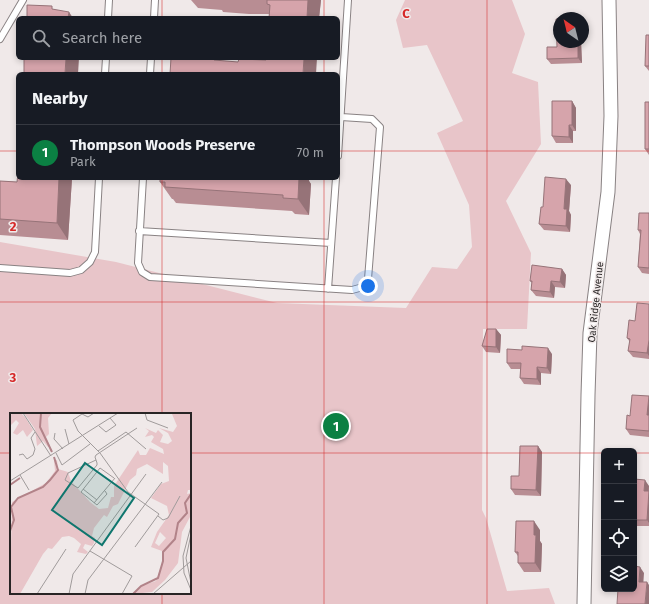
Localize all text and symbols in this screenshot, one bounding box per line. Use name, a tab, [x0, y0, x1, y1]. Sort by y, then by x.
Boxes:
text: C	[402, 6, 410, 21]
north arrow	[553, 12, 589, 48]
search box	[16, 16, 340, 60]
icon: search	[30, 27, 52, 49]
text: Search here	[62, 29, 142, 47]
text: Nearby	[32, 88, 87, 109]
text: Thompson Woods Preserve	[70, 136, 255, 154]
text: 1	[42, 145, 48, 160]
text: 70 m	[297, 145, 324, 160]
text: Park	[70, 154, 96, 169]
text: 2	[10, 219, 17, 234]
street label: Oak Ridge Avenue	[586, 261, 606, 343]
your location	[358, 276, 378, 296]
text: 3	[9, 370, 17, 385]
pin: 1	[323, 411, 349, 441]
inset map	[10, 413, 191, 594]
map controls	[601, 448, 637, 592]
button: +	[601, 448, 637, 484]
button: −	[601, 484, 637, 520]
button: locate	[601, 520, 637, 556]
button: layers	[601, 556, 637, 592]

